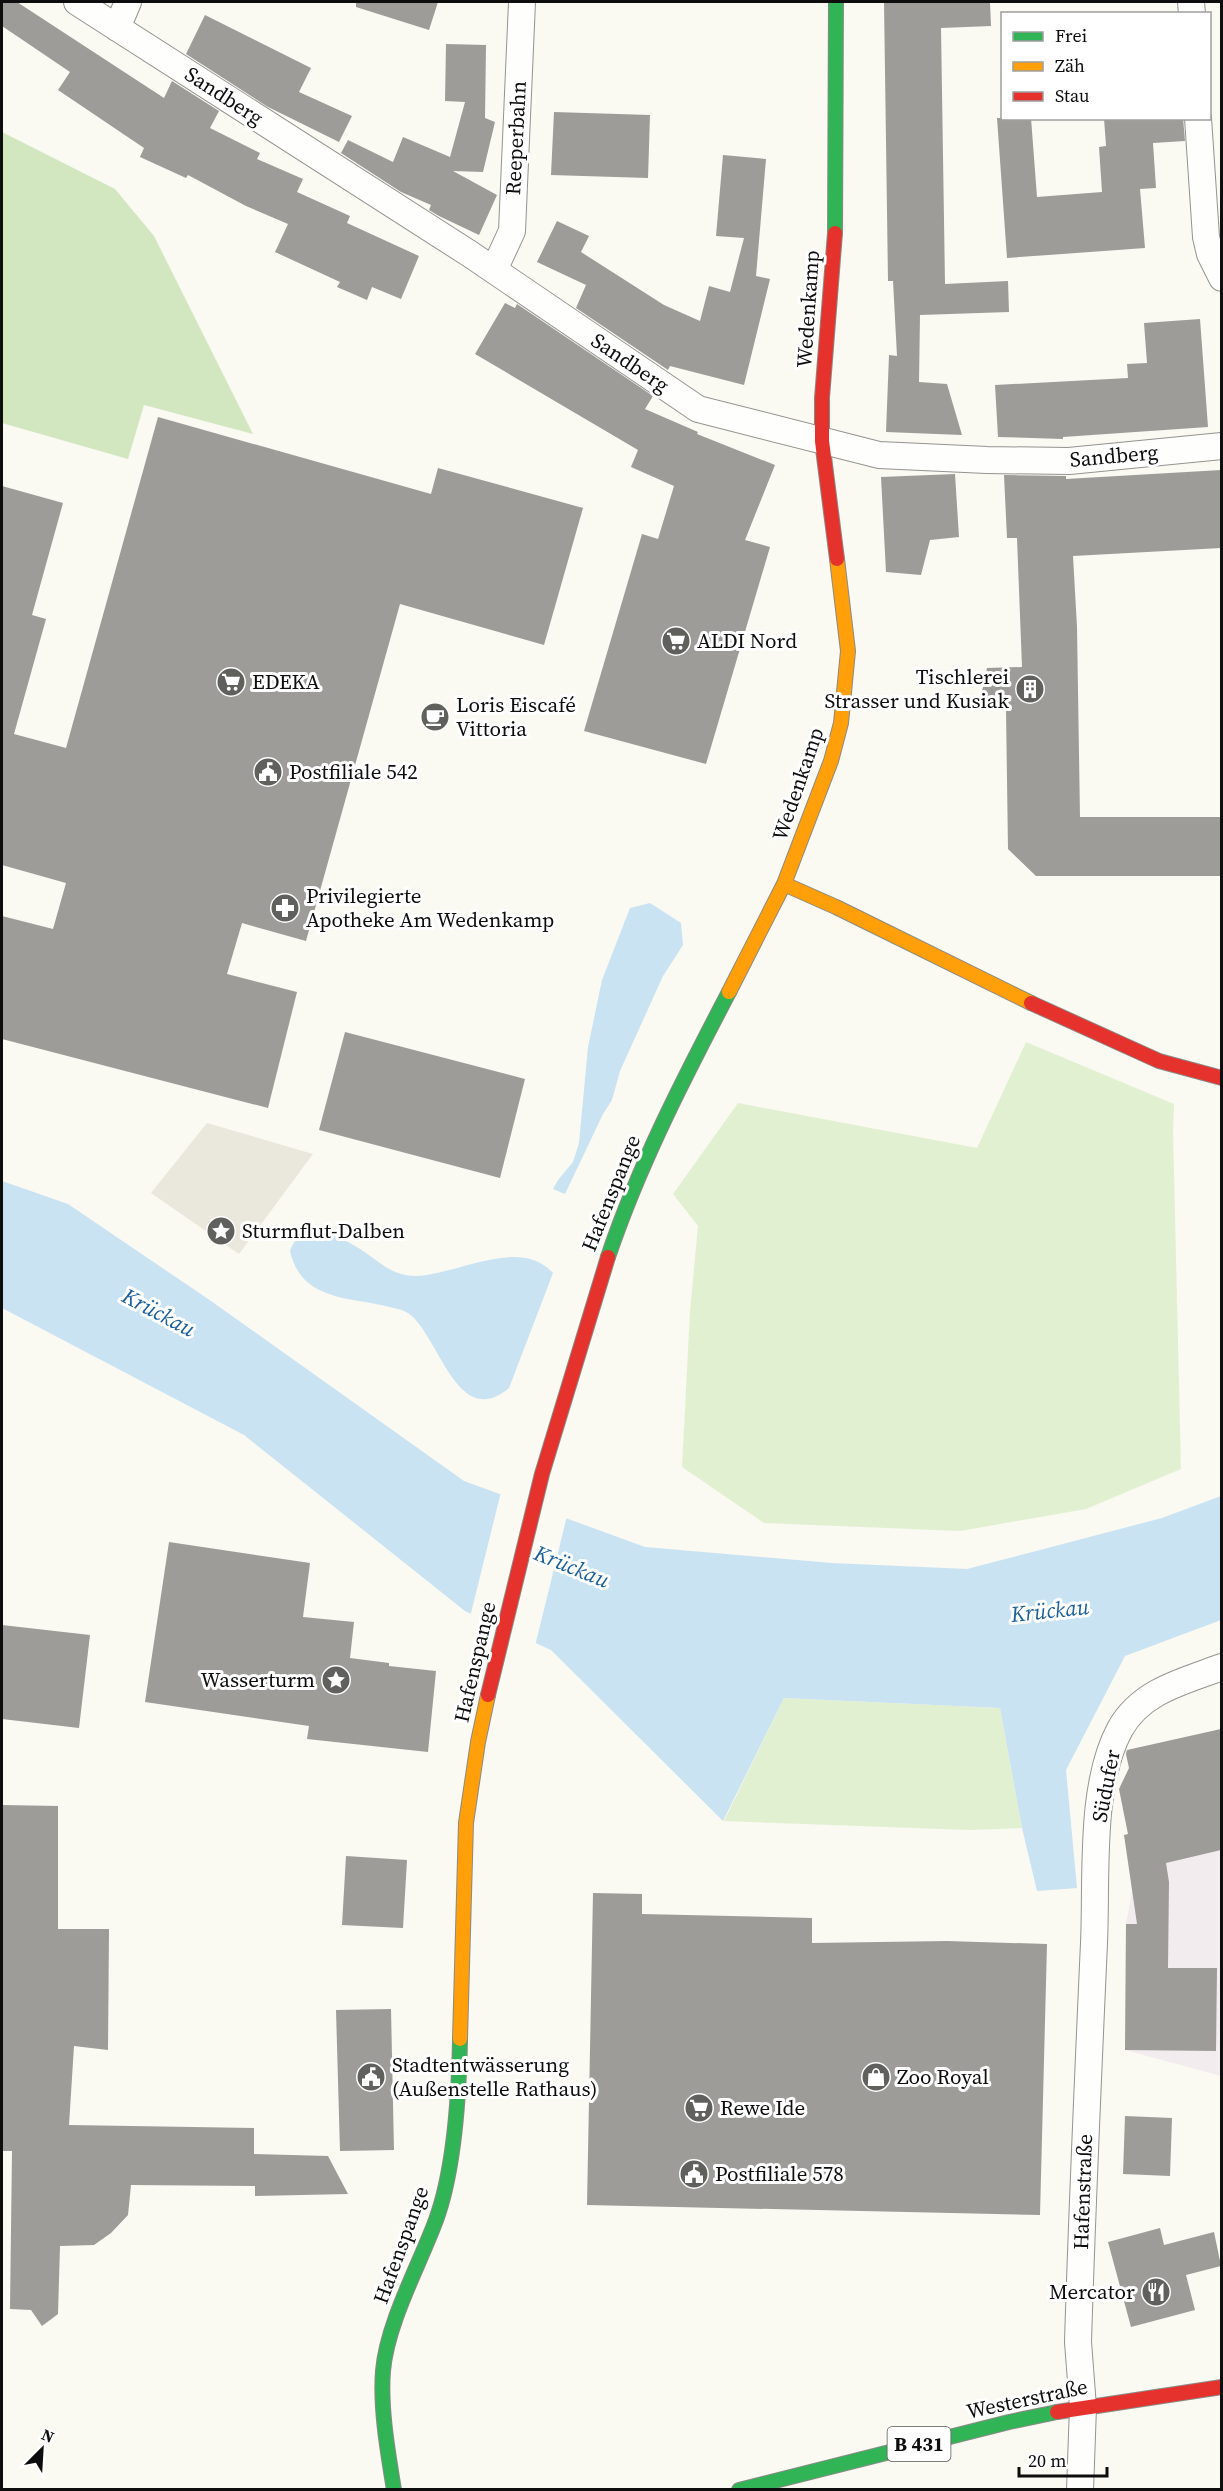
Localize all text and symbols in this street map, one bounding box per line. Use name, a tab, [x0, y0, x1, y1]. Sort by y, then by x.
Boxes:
legend	[1001, 12, 1211, 120]
text: Frei	[1055, 23, 1087, 48]
text: Zäh	[1055, 53, 1085, 78]
street label: Sandberg	[179, 59, 269, 132]
street label: Reeperbahn	[498, 80, 533, 196]
text: Stau	[1055, 83, 1090, 108]
street label: Wedenkamp	[789, 249, 826, 369]
street label: Sandberg	[586, 326, 675, 399]
street label: Sandberg	[1069, 437, 1159, 474]
supermarket icon: ALDI Nord	[660, 625, 692, 657]
place label: ALDI Nord	[697, 626, 797, 655]
place label: Tischlerei Strasser und Kusiak	[824, 662, 1009, 715]
supermarket icon: EDEKA	[215, 666, 247, 698]
place label: EDEKA	[252, 667, 320, 696]
building icon: Tischlerei Strasser und Kusiak	[1014, 673, 1046, 705]
place label: Loris Eiscafé Vittoria	[456, 690, 576, 743]
cafe icon: Loris Eiscafé Vittoria	[419, 701, 451, 733]
street label: Wedenkamp	[765, 723, 830, 844]
public building icon: Postfiliale 542	[252, 756, 284, 788]
place label: Postfiliale 542	[289, 757, 418, 786]
place label: Privilegierte Apotheke Am Wedenkamp	[306, 881, 554, 934]
pharmacy icon: Privilegierte Apotheke Am Wedenkamp	[269, 892, 301, 924]
street label: Hafenspange	[574, 1130, 647, 1255]
place icon: Sturmflut-Dalben	[205, 1215, 237, 1247]
place label: Sturmflut-Dalben	[242, 1216, 405, 1245]
water label: Krückau	[116, 1280, 201, 1344]
water label: Krückau	[529, 1537, 614, 1595]
water label: Krückau	[1008, 1591, 1091, 1629]
street label: Hafenspange	[447, 1599, 503, 1725]
place icon: Wasserturm	[320, 1664, 352, 1696]
place label: Wasserturm	[200, 1665, 315, 1694]
street label: Südufer	[1084, 1747, 1127, 1825]
place label: Stadtentwässerung (Außenstelle Rathaus)	[392, 2050, 597, 2103]
public building icon: Stadtentwässerung (Außenstelle Rathaus)	[355, 2061, 387, 2093]
shop icon: Zoo Royal	[860, 2061, 892, 2093]
place label: Zoo Royal	[897, 2062, 989, 2091]
supermarket icon: Rewe Ide	[683, 2092, 715, 2124]
place label: Rewe Ide	[720, 2093, 805, 2122]
street label: Hafenstraße	[1066, 2134, 1099, 2250]
public building icon: Postfiliale 578	[678, 2158, 710, 2190]
place label: Postfiliale 578	[715, 2159, 844, 2188]
street label: Hafenspange	[366, 2182, 435, 2308]
restaurant icon: Mercator	[1140, 2276, 1172, 2308]
place label: Mercator	[1049, 2277, 1135, 2306]
street label: Westerstraße	[964, 2372, 1090, 2425]
north arrow	[12, 2419, 72, 2479]
text: N	[38, 2423, 58, 2448]
road number: B 431	[888, 2427, 950, 2461]
scale bar	[1019, 2440, 1108, 2478]
text: 20 m	[1028, 2448, 1066, 2473]

